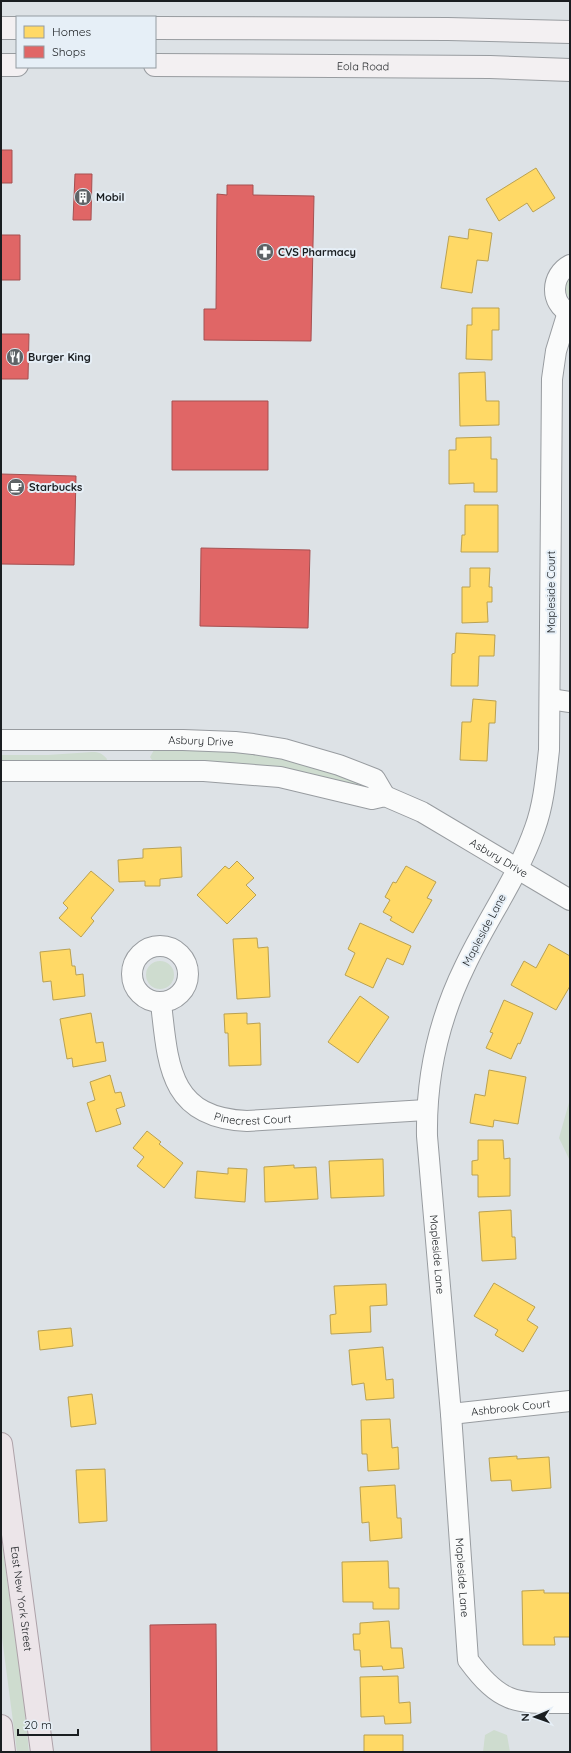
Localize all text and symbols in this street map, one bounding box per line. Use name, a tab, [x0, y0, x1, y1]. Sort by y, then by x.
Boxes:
legend	[16, 16, 156, 68]
text: Homes	[52, 24, 92, 39]
text: Shops	[52, 44, 86, 59]
street label: Eola Road	[337, 59, 389, 73]
building icon: Mobil	[73, 187, 93, 207]
place label: Mobil	[96, 190, 124, 204]
pharmacy icon: CVS Pharmacy	[255, 242, 275, 262]
place label: CVS Pharmacy	[278, 245, 356, 259]
restaurant icon: Burger King	[5, 347, 25, 367]
place label: Burger King	[28, 350, 91, 364]
cafe icon: Starbucks	[6, 477, 26, 497]
place label: Starbucks	[29, 480, 82, 494]
street label: Mapleside Court	[544, 550, 558, 633]
street label: Asbury Drive	[168, 733, 234, 749]
street label: Asbury Drive	[467, 835, 531, 880]
street label: Mapleside Lane	[459, 892, 509, 968]
street label: Pinecrest Court	[212, 1109, 292, 1128]
street label: Mapleside Lane	[427, 1214, 448, 1295]
street label: Ashbrook Court	[470, 1396, 551, 1419]
street label: Mapleside Lane	[453, 1537, 472, 1618]
street label: East New York Street	[8, 1545, 36, 1652]
north arrow	[515, 1697, 555, 1737]
scale bar	[18, 1711, 78, 1737]
text: N	[518, 1713, 532, 1722]
text: 20 m	[24, 1717, 52, 1732]

